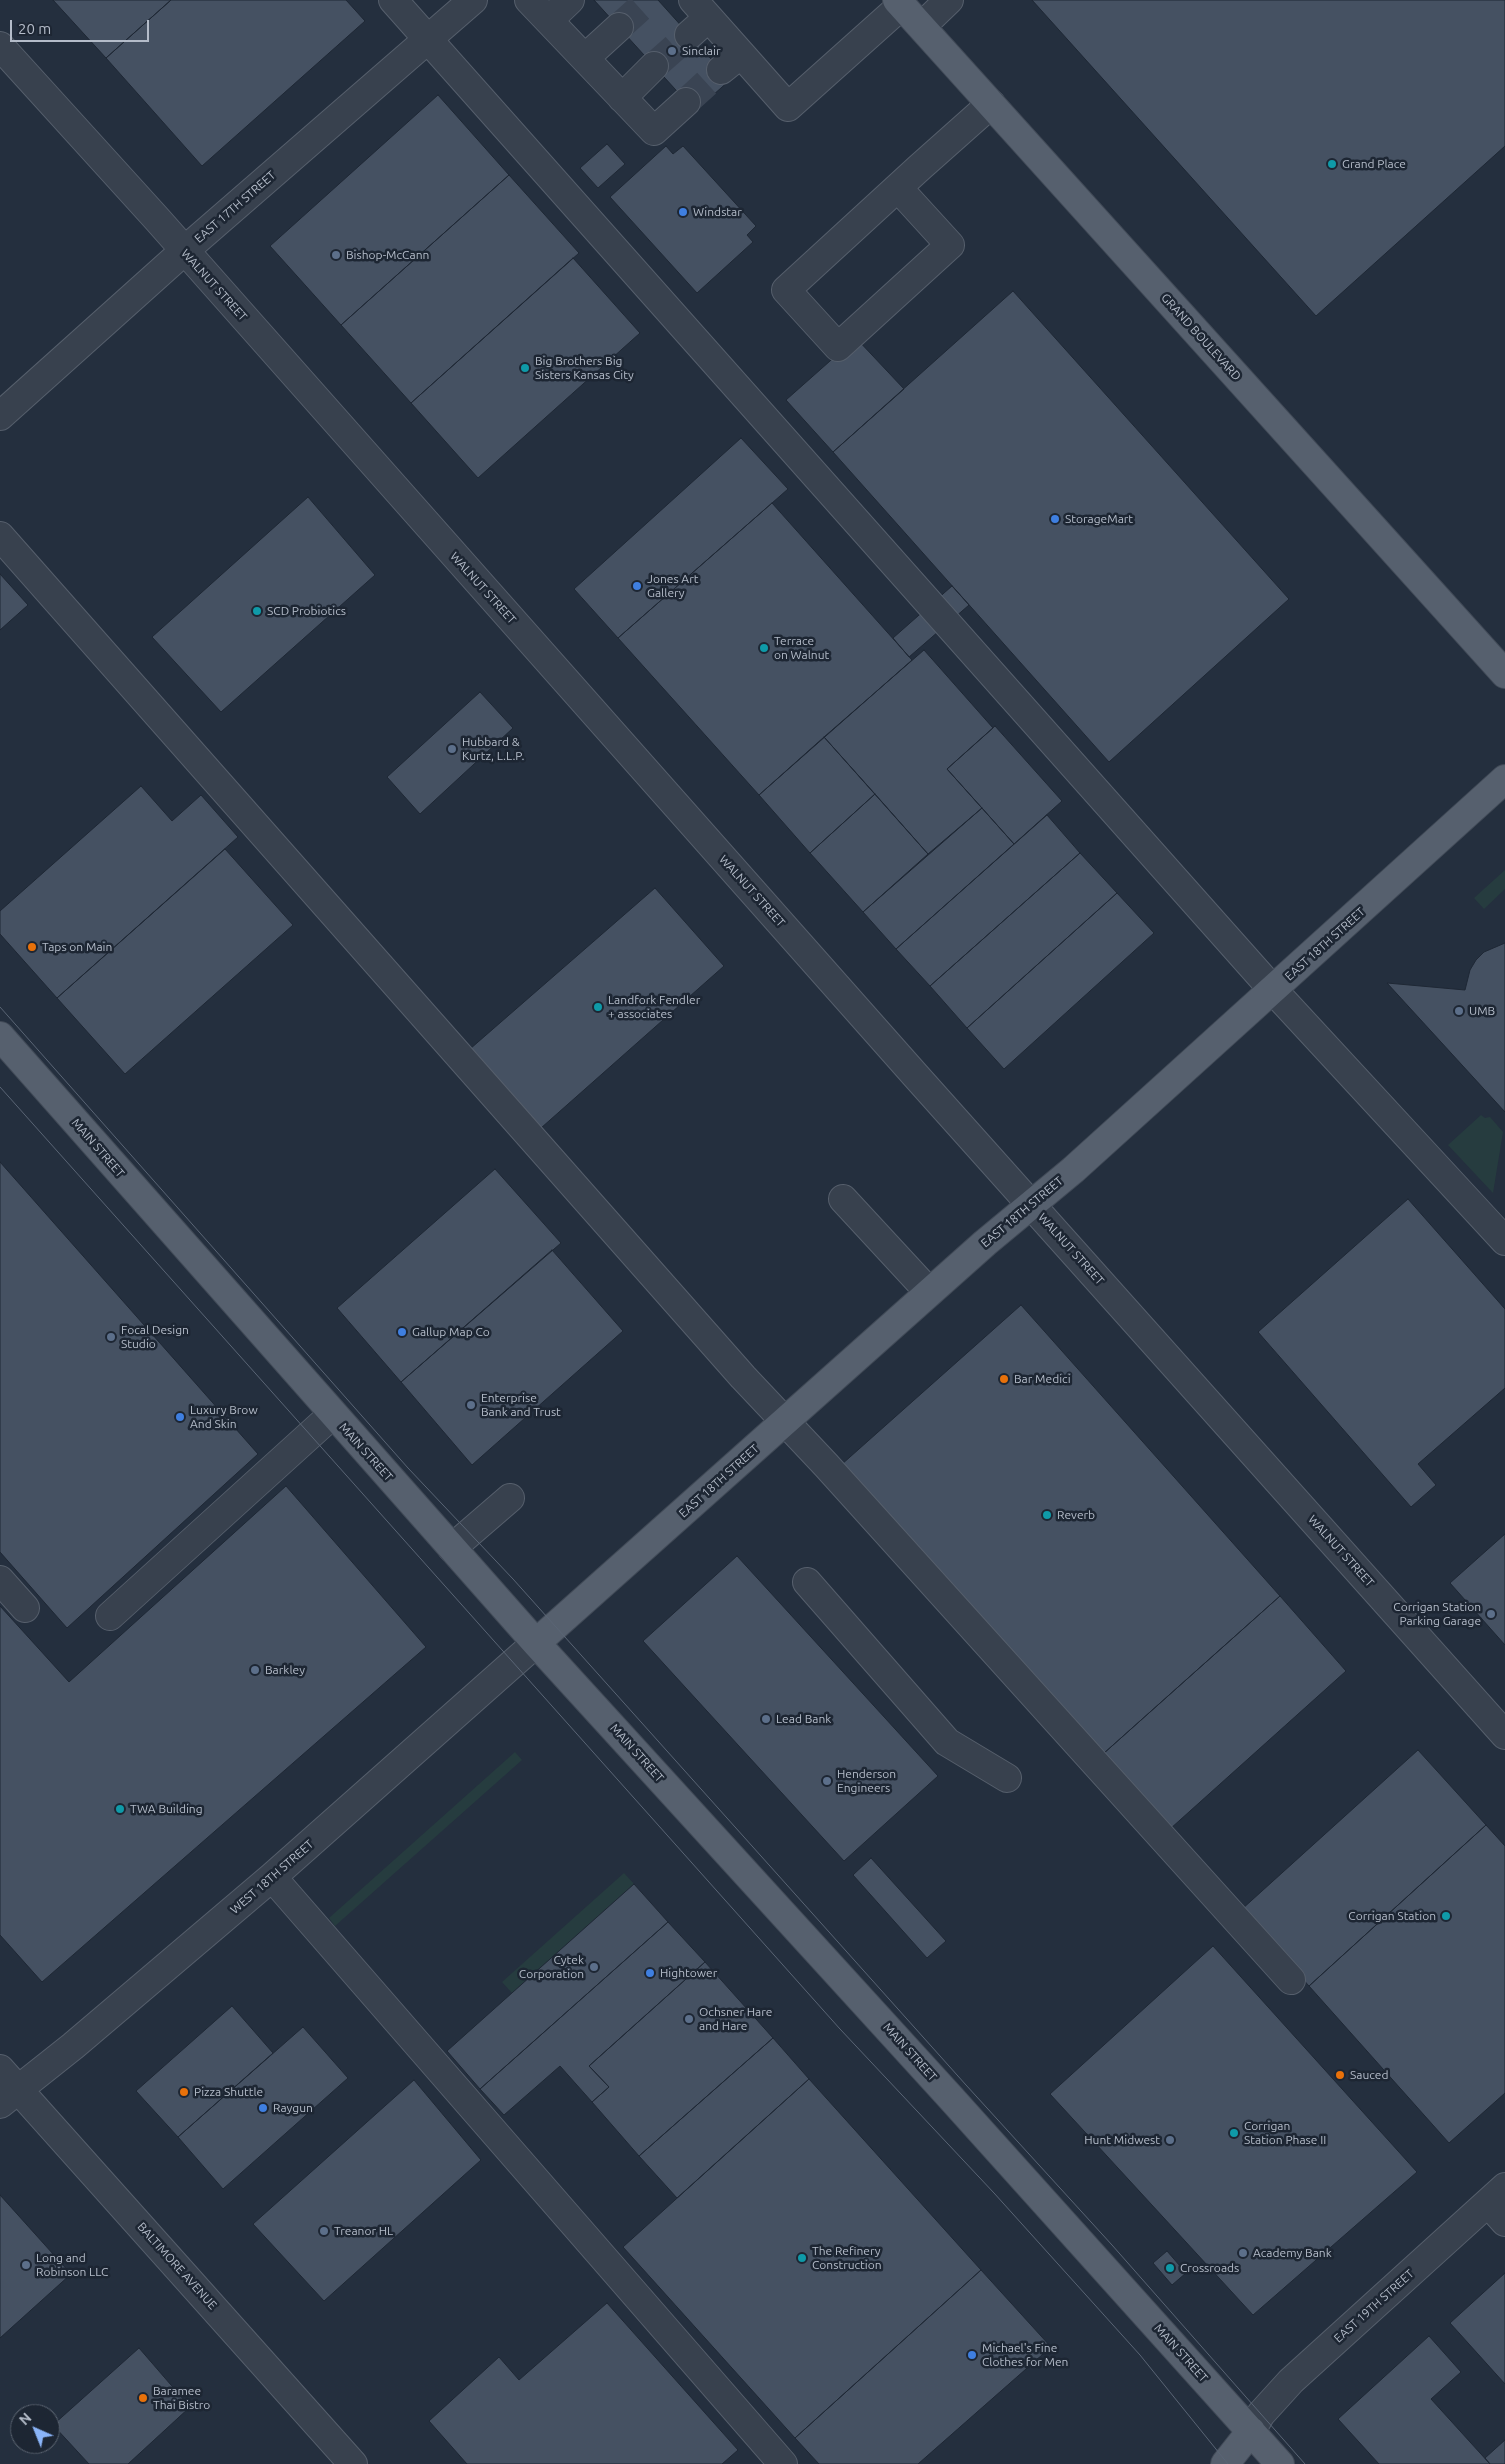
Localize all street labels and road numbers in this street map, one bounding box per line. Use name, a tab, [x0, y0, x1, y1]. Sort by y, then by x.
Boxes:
street label: EAST 17TH STREET	[192, 168, 278, 246]
street label: WALNUT STREET	[178, 246, 250, 324]
street label: GRAND BOULEVARD	[1158, 291, 1244, 383]
street label: WALNUT STREET	[447, 549, 519, 627]
street label: WALNUT STREET	[716, 852, 788, 930]
street label: EAST 18TH STREET	[1282, 904, 1368, 984]
street label: MAIN STREET	[69, 1116, 127, 1180]
street label: EAST 18TH STREET	[978, 1174, 1066, 1250]
street label: WALNUT STREET	[1035, 1210, 1107, 1288]
street label: MAIN STREET	[336, 1420, 396, 1484]
street label: EAST 18TH STREET	[676, 1441, 762, 1521]
street label: WALNUT STREET	[1305, 1512, 1377, 1590]
street label: MAIN STREET	[607, 1721, 667, 1785]
street label: WEST 18TH STREET	[228, 1837, 316, 1917]
street label: MAIN STREET	[880, 2020, 940, 2084]
street label: BALTIMORE AVENUE	[134, 2220, 220, 2312]
street label: EAST 19TH STREET	[1331, 2266, 1417, 2346]
street label: MAIN STREET	[1151, 2321, 1211, 2385]

